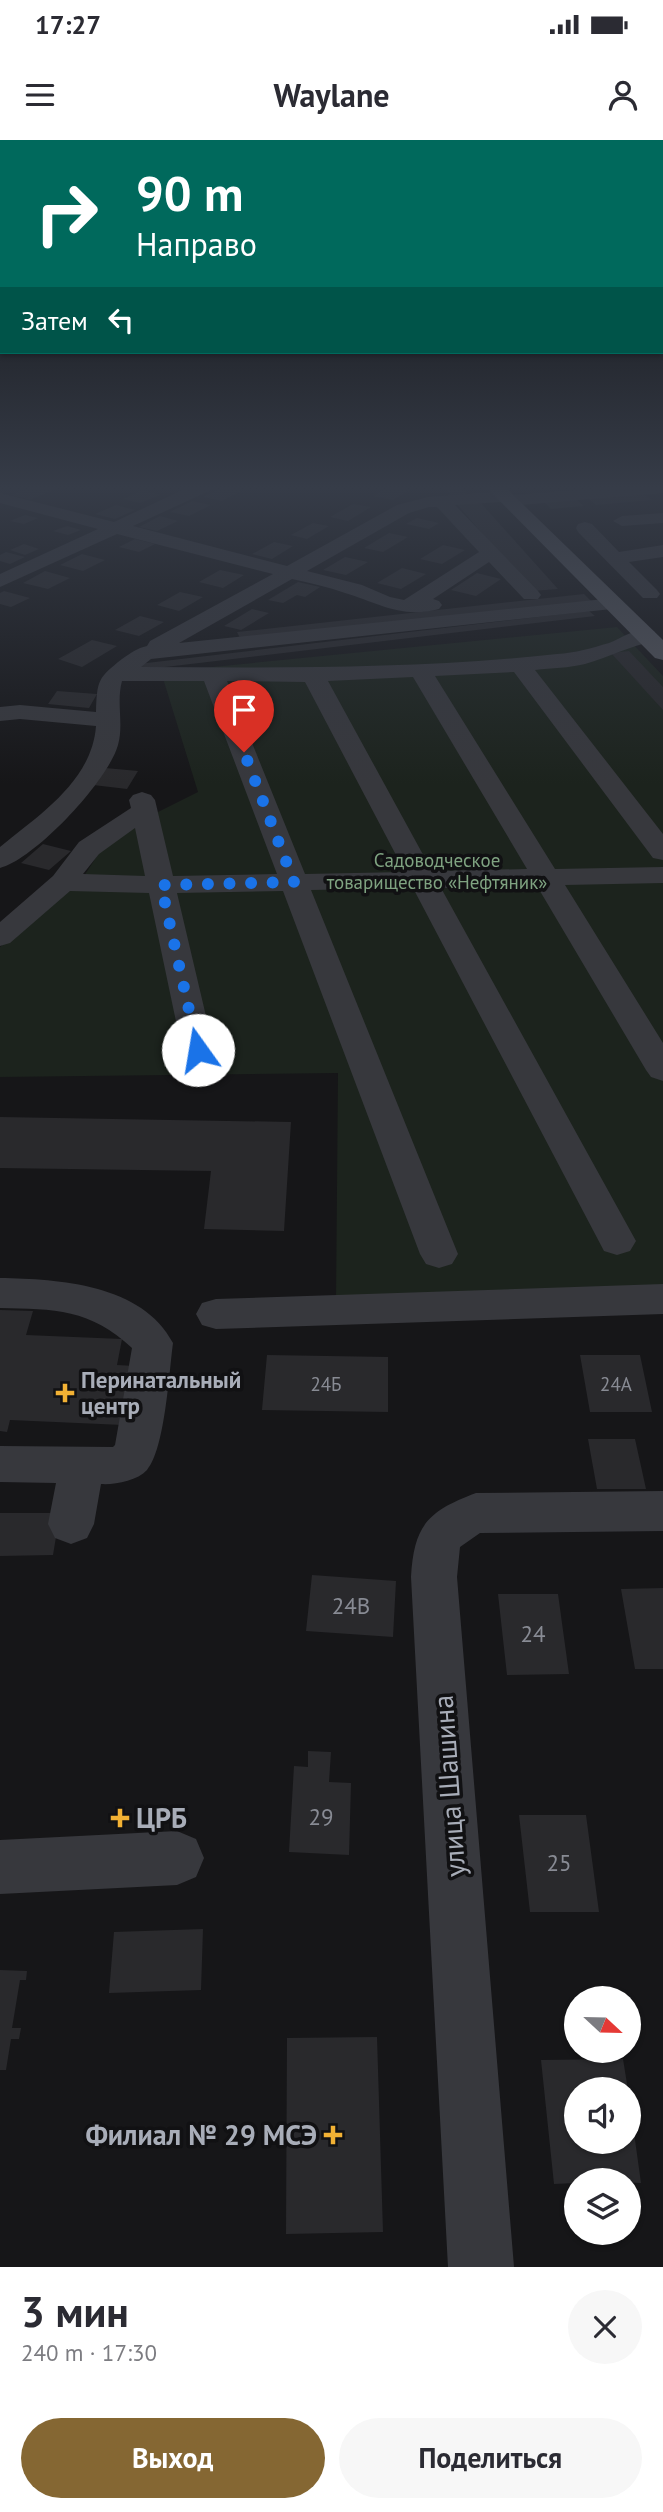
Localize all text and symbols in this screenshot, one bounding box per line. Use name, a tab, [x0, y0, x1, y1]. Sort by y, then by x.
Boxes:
text: 17:27	[35, 8, 101, 41]
text: Waylane	[273, 74, 390, 116]
icon: menu	[21, 76, 59, 114]
icon: person	[604, 76, 642, 114]
text: 90 m	[136, 161, 243, 225]
icon: right	[21, 168, 112, 259]
text: Направо	[136, 223, 257, 265]
icon: left	[102, 301, 140, 339]
text: Затем	[21, 304, 88, 337]
pin	[214, 680, 274, 752]
icon: arrive	[225, 691, 263, 729]
park label: Садоводческое товарищество «Нефтяник»	[327, 848, 547, 894]
position arrow	[161, 1013, 235, 1087]
place label: Перинатальный центр	[81, 1365, 241, 1420]
house number: 24Б	[310, 1372, 342, 1396]
house number: 24А	[600, 1372, 632, 1396]
marker: Перинатальный центр	[55, 1383, 75, 1403]
house number: 24В	[332, 1591, 370, 1620]
house number: 24	[520, 1619, 546, 1648]
street label: улица Шашина	[424, 1694, 473, 1878]
place label: ЦРБ	[136, 1799, 187, 1836]
house number: 29	[308, 1802, 334, 1831]
marker: ЦРБ	[110, 1808, 130, 1828]
house number: 25	[546, 1848, 572, 1877]
north arrow	[564, 1986, 640, 2063]
map controls	[564, 1986, 641, 2245]
button: sound	[564, 2077, 641, 2154]
place label: Филиал № 29 МСЭ	[85, 2116, 317, 2153]
marker: Филиал № 29 МСЭ	[323, 2125, 343, 2145]
button: layers	[564, 2168, 641, 2245]
text: 3 мин	[21, 2284, 129, 2339]
button: close	[568, 2290, 642, 2364]
text: 240 m · 17:30	[21, 2338, 157, 2367]
button: Выход	[21, 2418, 325, 2498]
button: Поделиться	[339, 2418, 642, 2498]

